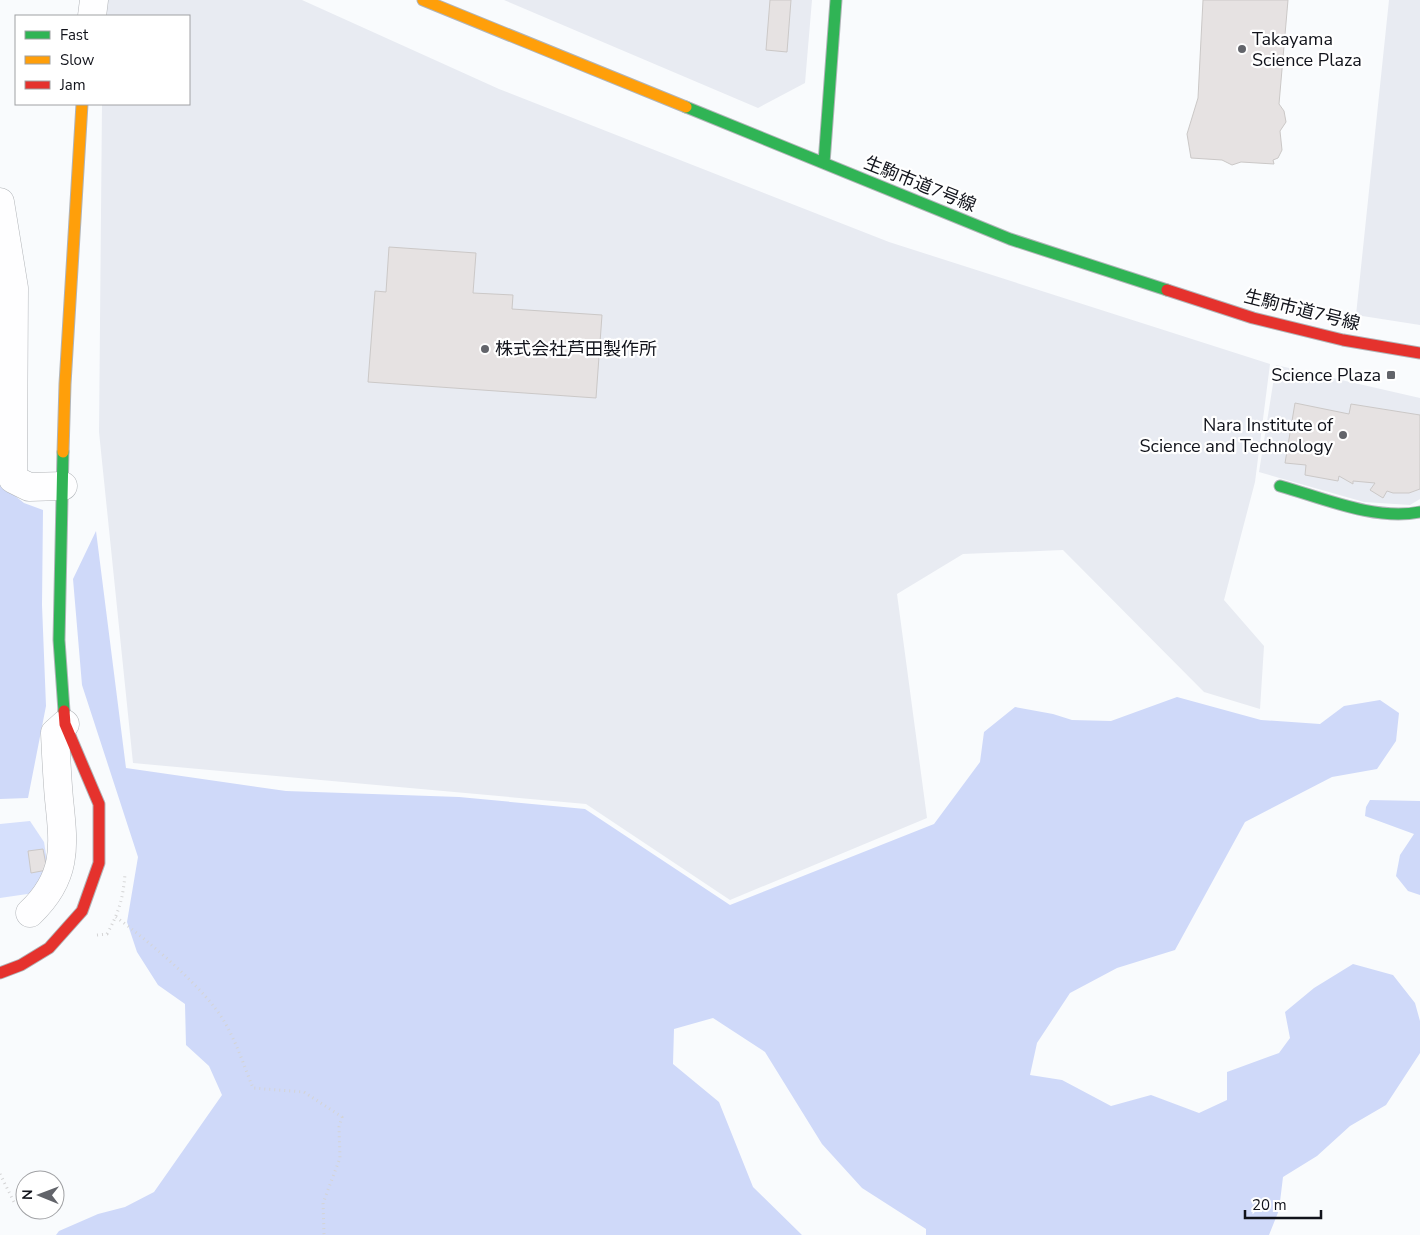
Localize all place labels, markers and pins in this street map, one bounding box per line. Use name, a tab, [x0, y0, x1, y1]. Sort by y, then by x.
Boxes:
place label: Takayama Science Plaza	[1252, 27, 1362, 72]
marker: Takayama Science Plaza	[1236, 43, 1248, 55]
place label: 株式会社芦田製作所	[495, 337, 657, 361]
marker: 株式会社芦田製作所	[479, 343, 491, 355]
place label: Science Plaza	[1271, 363, 1381, 387]
marker: Science Plaza	[1385, 369, 1397, 381]
place label: Nara Institute of Science and Technology	[1140, 413, 1334, 458]
marker: Nara Institute of Science and Technology	[1337, 429, 1349, 441]

